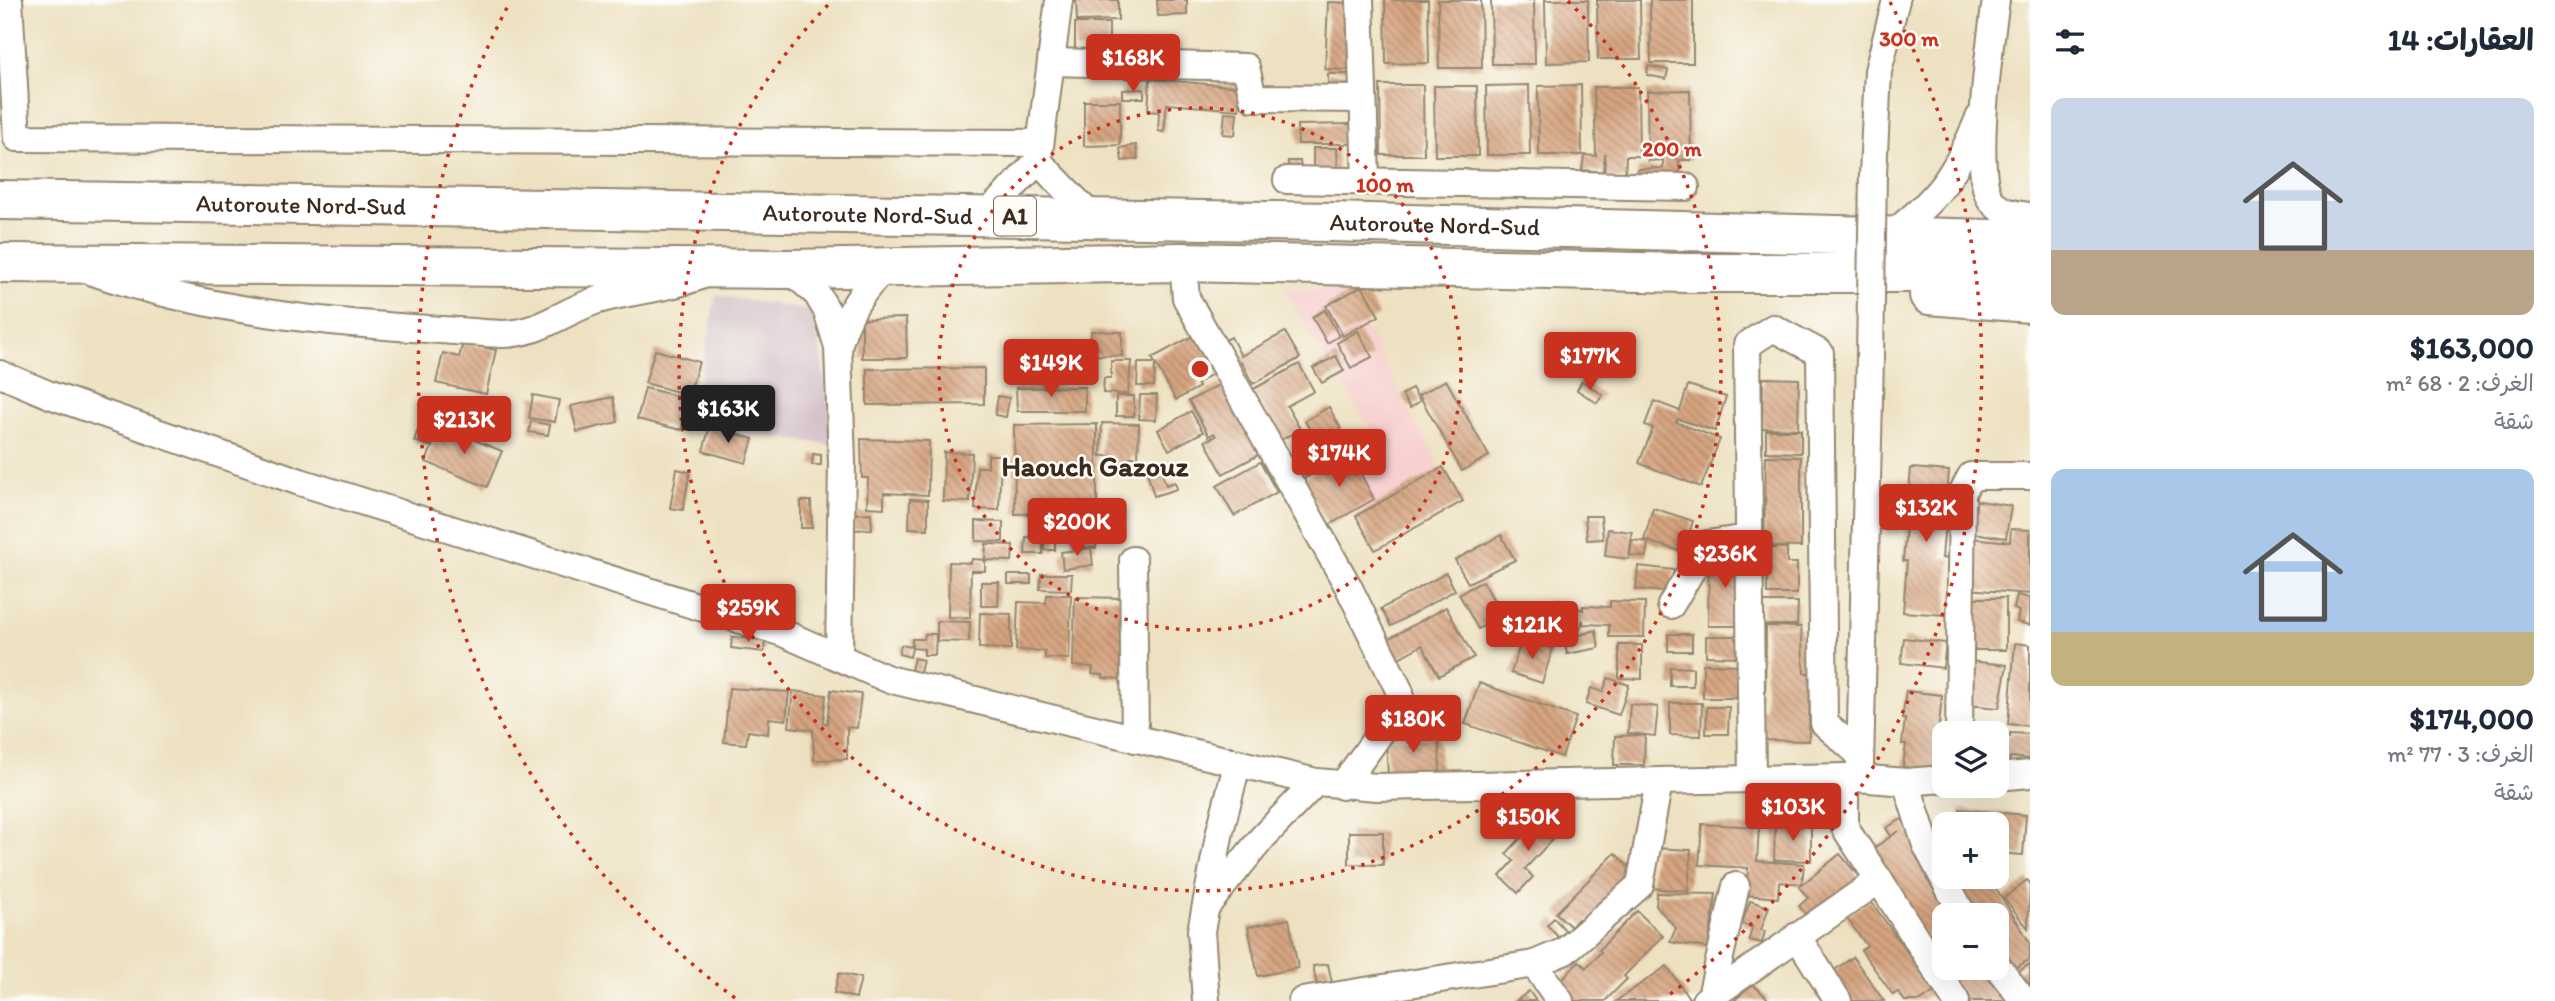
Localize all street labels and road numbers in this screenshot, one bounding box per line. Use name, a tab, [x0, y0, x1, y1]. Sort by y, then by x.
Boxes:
street label: Autoroute Nord-Sud	[196, 188, 406, 221]
road number: A1	[994, 196, 1036, 236]
street label: Autoroute Nord-Sud	[763, 198, 973, 230]
street label: Autoroute Nord-Sud	[1329, 207, 1540, 241]

